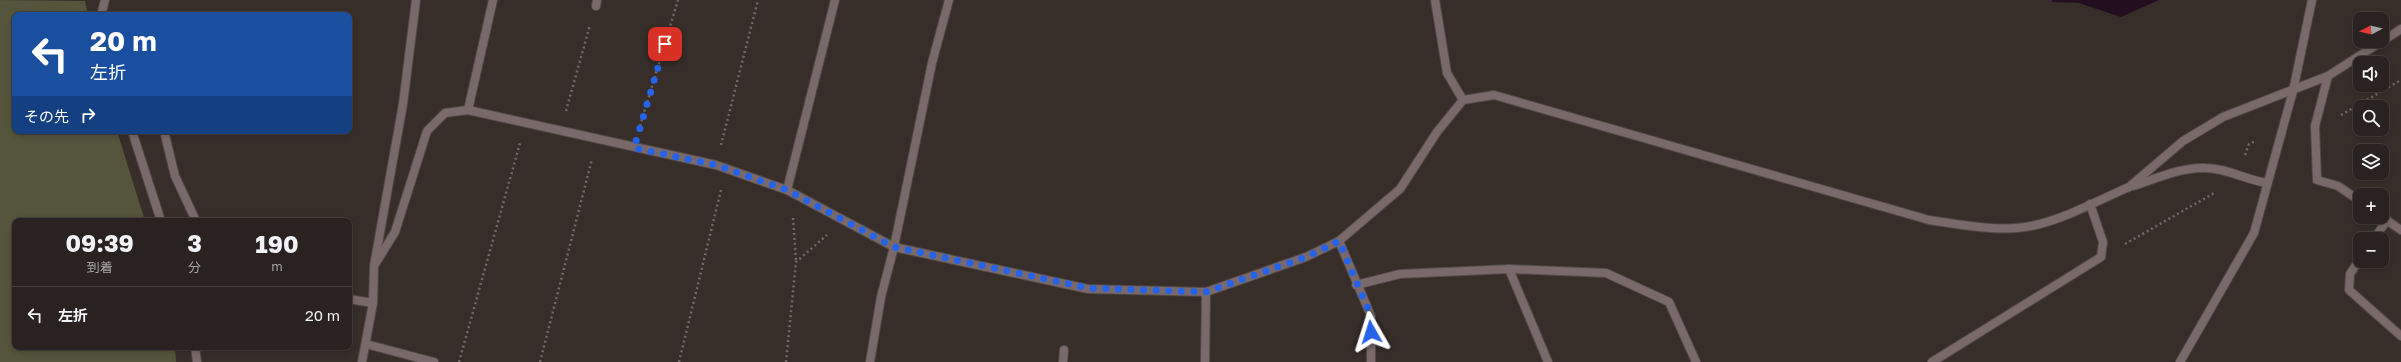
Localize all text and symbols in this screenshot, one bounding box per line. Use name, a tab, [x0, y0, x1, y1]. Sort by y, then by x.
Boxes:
north arrow	[2353, 12, 2389, 48]
map controls	[2353, 12, 2389, 268]
text: 20 m	[90, 24, 157, 57]
pin	[648, 27, 682, 61]
icon: left	[24, 28, 76, 80]
icon: arrive	[654, 33, 676, 55]
button: sound	[2353, 56, 2389, 92]
text: 左折	[90, 61, 126, 83]
button: search	[2353, 100, 2389, 136]
icon: right	[77, 104, 99, 126]
text: その先	[24, 107, 69, 125]
button: layers	[2353, 144, 2389, 180]
button: +	[2353, 188, 2389, 224]
text: 09:39	[65, 228, 134, 257]
text: 3	[187, 228, 202, 257]
text: 190	[255, 229, 299, 258]
button: −	[2353, 232, 2389, 268]
text: m	[271, 258, 283, 274]
text: 到着	[87, 259, 113, 275]
text: 分	[188, 259, 201, 275]
icon: left	[24, 304, 46, 326]
text: 左折	[58, 306, 88, 324]
text: 20 m	[305, 306, 340, 324]
position arrow	[1350, 311, 1392, 353]

